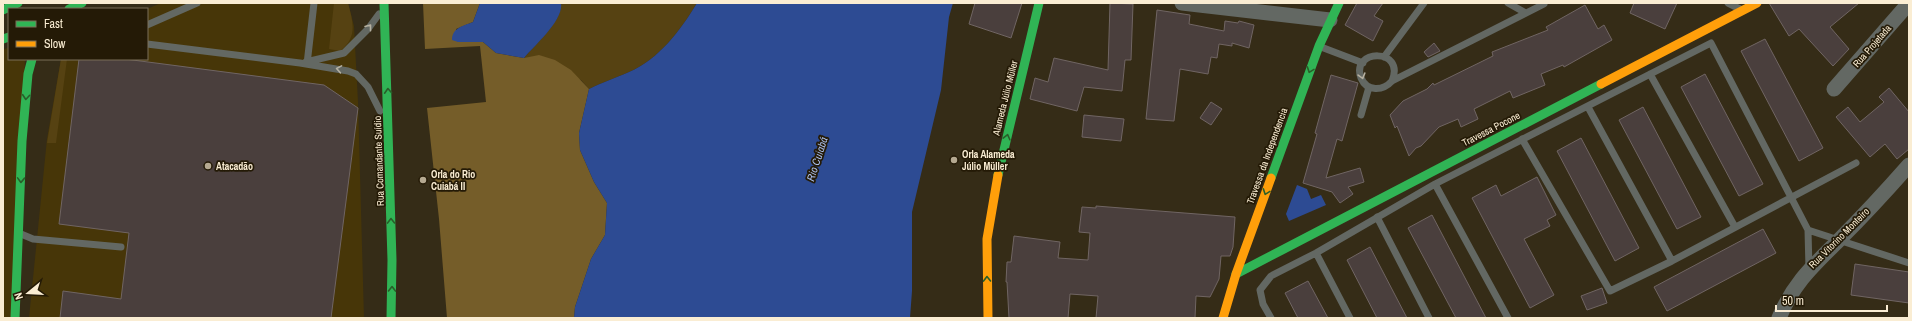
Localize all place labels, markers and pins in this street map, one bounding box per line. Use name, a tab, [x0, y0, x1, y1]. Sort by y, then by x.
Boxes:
place label: Orla Alameda Júlio Müller	[962, 148, 1015, 173]
marker: Orla Alameda Júlio Müller	[949, 155, 959, 165]
place label: Atacadão	[216, 160, 253, 173]
marker: Atacadão	[203, 161, 213, 171]
place label: Orla do Rio Cuiabá II	[431, 168, 475, 193]
marker: Orla do Rio Cuiabá II	[418, 175, 428, 185]

